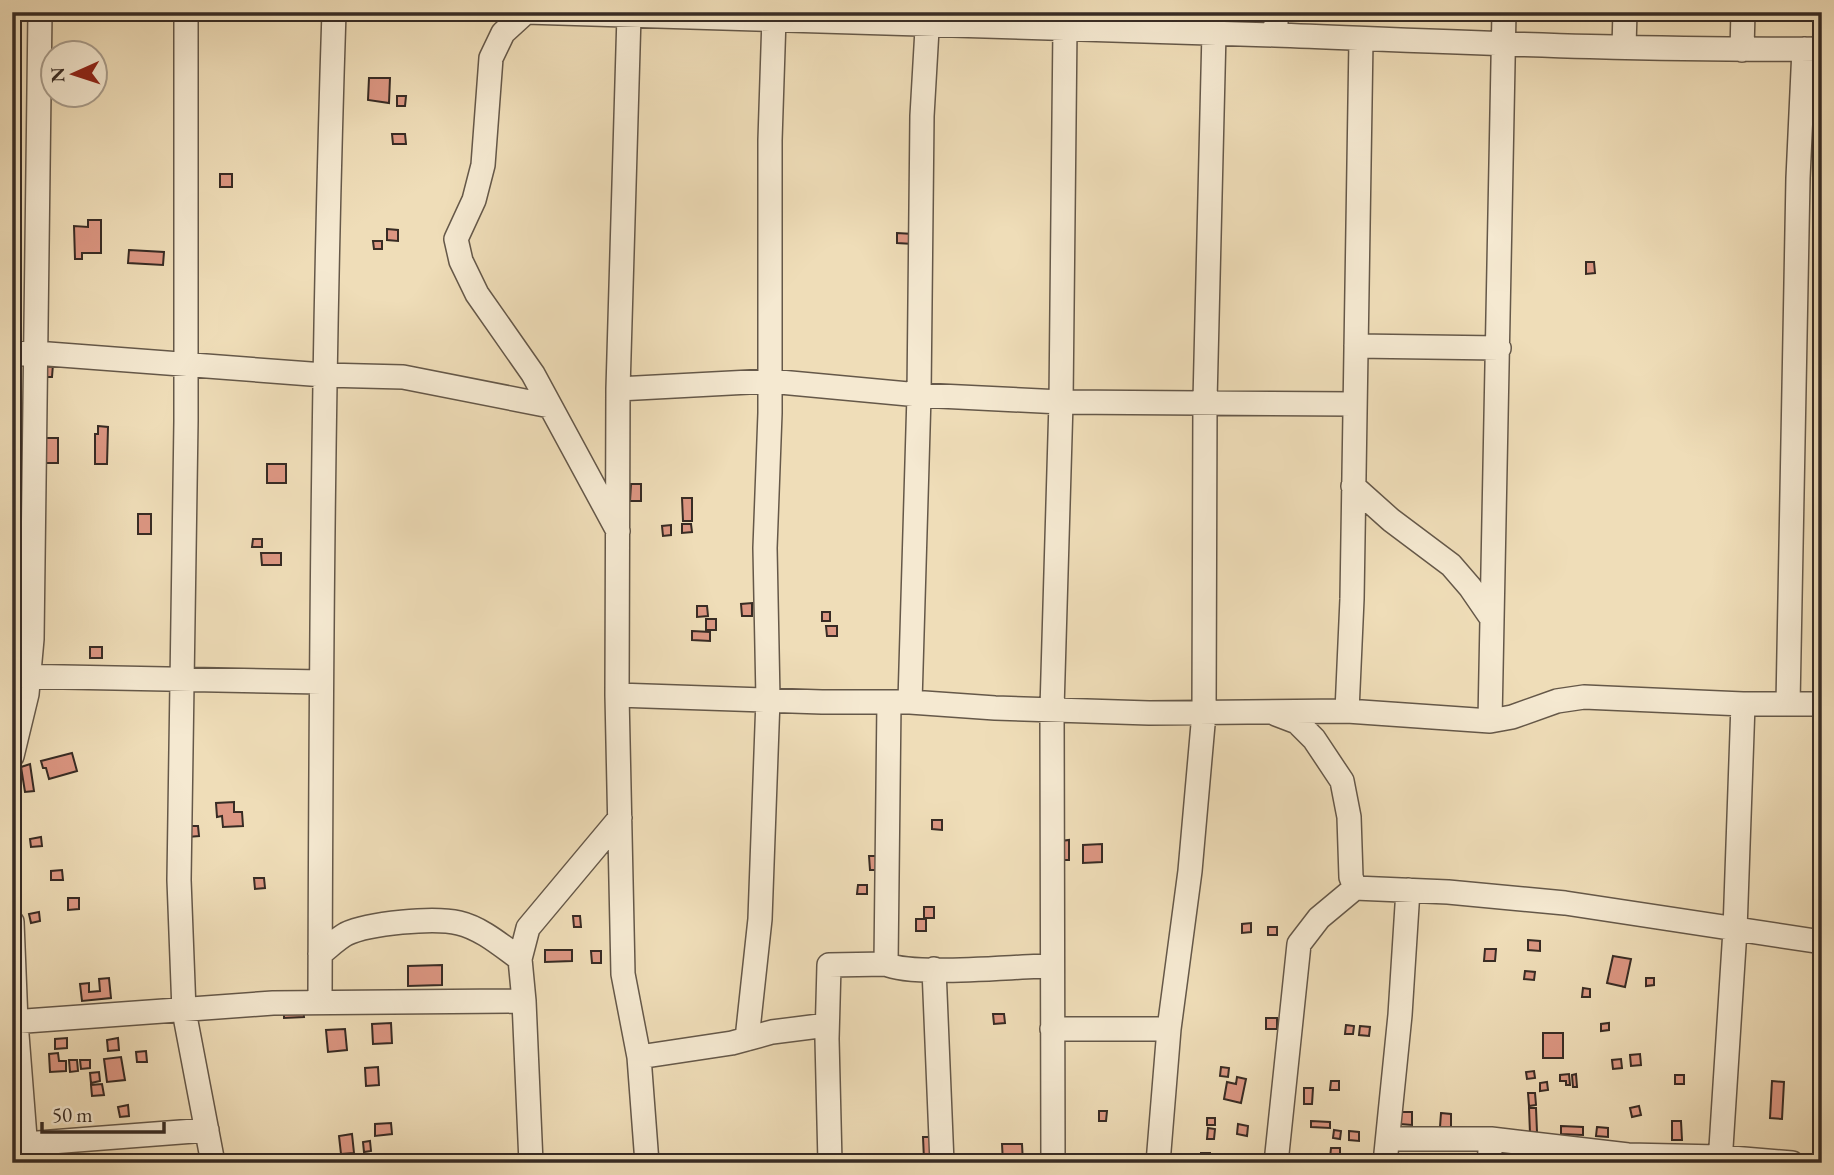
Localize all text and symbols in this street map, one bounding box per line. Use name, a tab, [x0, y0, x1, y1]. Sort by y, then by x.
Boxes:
north arrow	[38, 38, 108, 108]
text: N	[45, 66, 70, 83]
scale bar	[42, 1091, 164, 1135]
text: 50 m	[52, 1101, 93, 1128]

